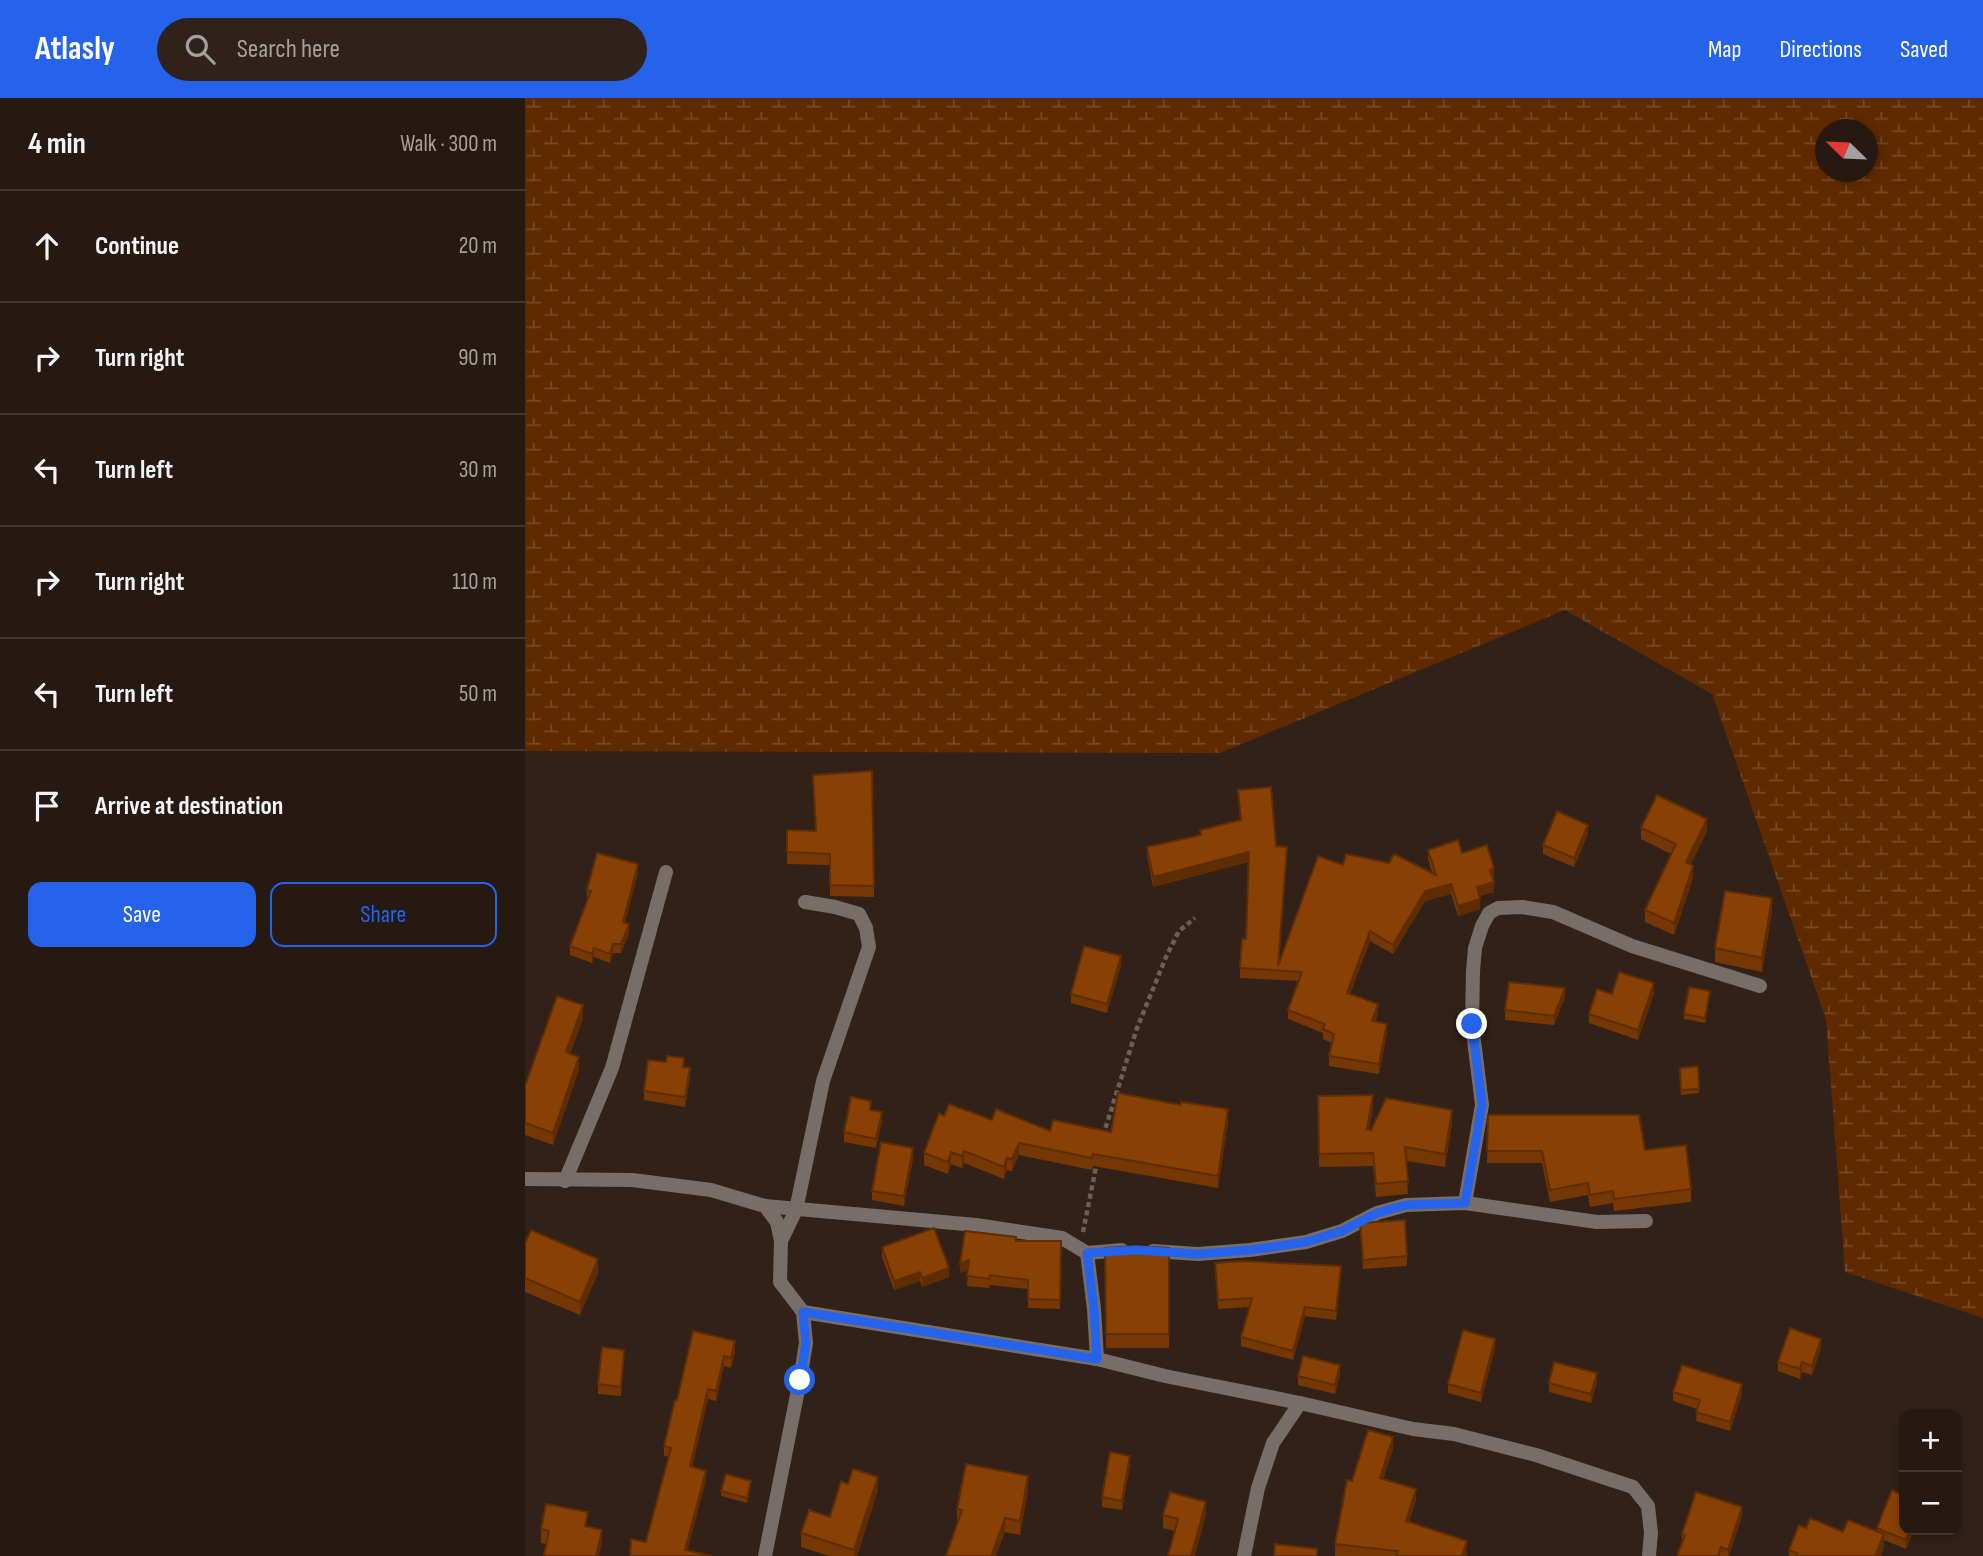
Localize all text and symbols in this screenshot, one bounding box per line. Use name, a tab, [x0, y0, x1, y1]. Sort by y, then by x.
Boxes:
search box	[157, 18, 647, 81]
text: Atlasly	[35, 29, 115, 69]
icon: search	[181, 30, 219, 68]
text: Search here	[237, 34, 340, 65]
text: Map	[1708, 35, 1741, 64]
text: Directions	[1779, 35, 1862, 64]
text: Saved	[1900, 35, 1948, 64]
north arrow	[1815, 119, 1878, 182]
text: 4 min	[28, 126, 86, 162]
text: Walk · 300 m	[400, 130, 497, 158]
icon: ahead	[28, 227, 66, 265]
text: Continue	[95, 231, 179, 262]
text: 20 m	[459, 232, 497, 260]
icon: right	[28, 339, 66, 377]
text: Turn right	[95, 343, 184, 374]
text: 90 m	[458, 344, 497, 372]
icon: left	[28, 451, 66, 489]
text: Turn left	[95, 455, 173, 486]
text: 30 m	[459, 456, 497, 484]
icon: right	[28, 563, 66, 601]
text: Turn right	[95, 567, 184, 598]
text: 110 m	[452, 568, 497, 596]
icon: left	[28, 675, 66, 713]
text: Turn left	[95, 679, 173, 710]
text: 50 m	[459, 680, 497, 708]
icon: arrive	[28, 787, 66, 825]
text: Arrive at destination	[95, 791, 283, 822]
button: Save	[28, 882, 256, 947]
button: Share	[270, 882, 497, 947]
route end	[1456, 1008, 1487, 1039]
route start	[784, 1364, 815, 1395]
map controls	[1899, 1409, 1962, 1535]
button: +	[1899, 1409, 1962, 1472]
button: −	[1899, 1472, 1962, 1535]

